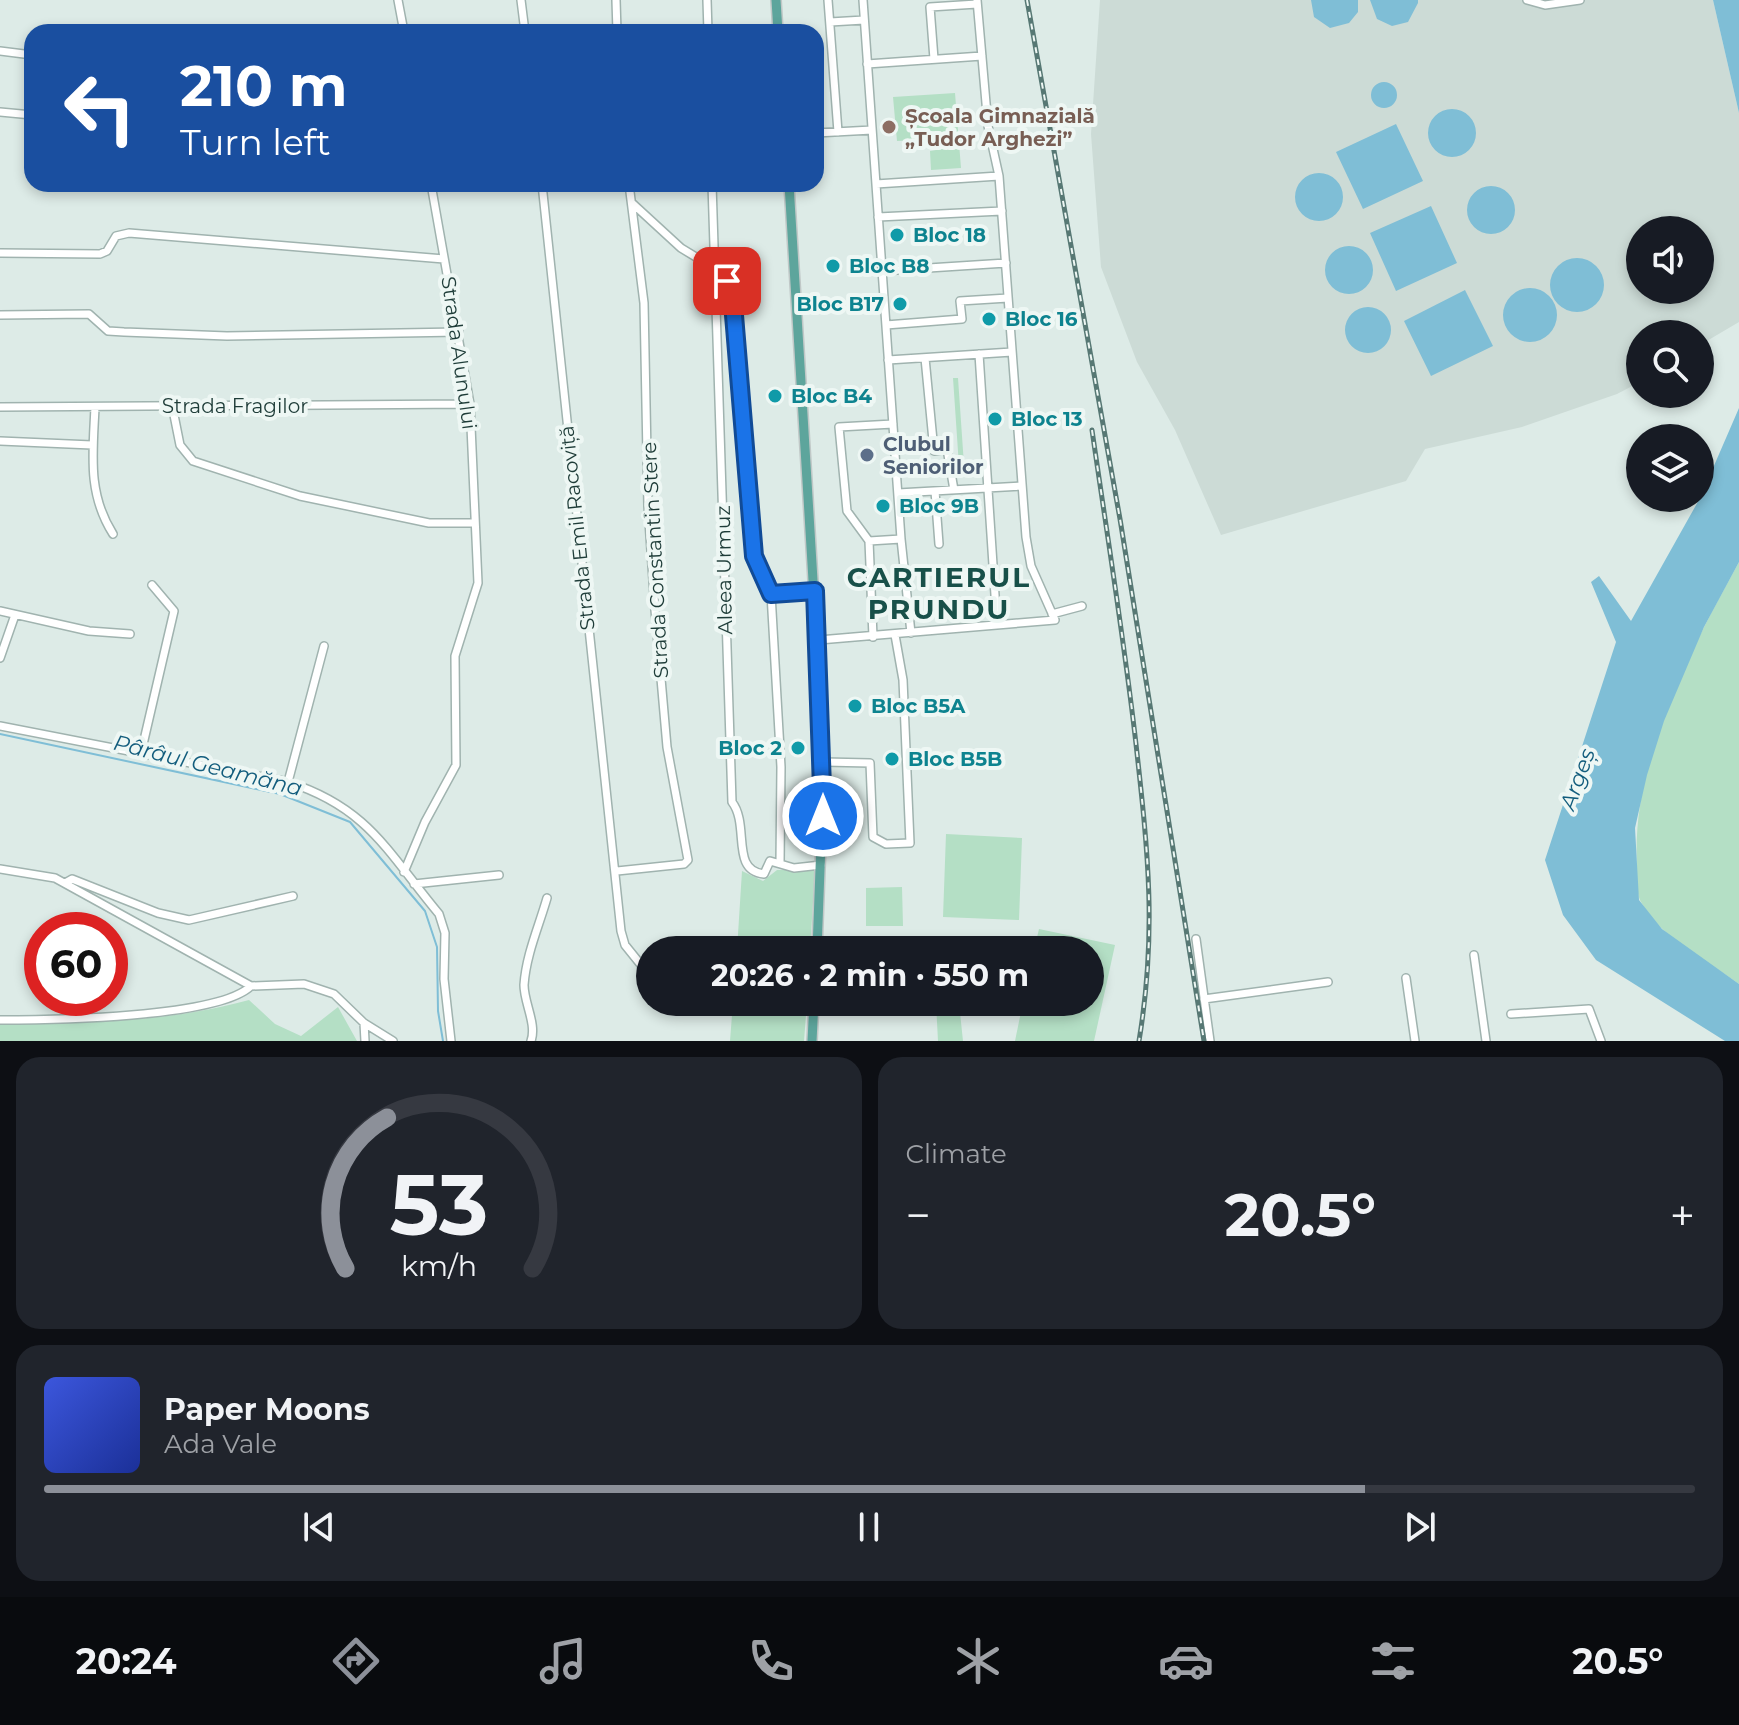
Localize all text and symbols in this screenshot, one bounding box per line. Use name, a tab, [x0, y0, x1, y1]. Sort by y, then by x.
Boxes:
text: 210 m	[180, 52, 348, 120]
icon: left	[48, 56, 152, 160]
place label: Școala Gimnazială „Tudor Arghezi”	[905, 104, 1095, 151]
marker: Școala Gimnazială „Tudor Arghezi”	[880, 118, 898, 136]
text: Turn left	[180, 120, 331, 164]
map controls	[1626, 216, 1714, 512]
button: sound	[1626, 216, 1714, 304]
place label: Bloc 18	[913, 223, 986, 247]
marker: Bloc 18	[888, 226, 906, 244]
pin	[693, 247, 761, 315]
place label: Bloc B8	[849, 254, 929, 278]
marker: Bloc B8	[824, 257, 842, 275]
icon: arrive	[705, 259, 749, 303]
street label: Strada Alunului	[436, 275, 482, 431]
place label: Bloc B17	[797, 292, 884, 316]
marker: Bloc B17	[891, 295, 909, 313]
place label: Bloc 16	[1005, 307, 1078, 331]
marker: Bloc 16	[980, 310, 998, 328]
button: search	[1626, 320, 1714, 408]
place label: Bloc B4	[791, 384, 872, 408]
marker: Bloc B4	[766, 387, 784, 405]
street label: Strada Fragilor	[162, 394, 308, 418]
place label: Bloc 13	[1011, 407, 1083, 431]
marker: Bloc 13	[986, 410, 1004, 428]
street label: Strada Emil Racoviță	[554, 424, 601, 632]
button: layers	[1626, 424, 1714, 512]
place label: Clubul Seniorilor	[883, 432, 984, 479]
street label: Strada Constantin Stere	[637, 441, 673, 679]
marker: Clubul Seniorilor	[858, 446, 876, 464]
place label: Bloc 9B	[899, 494, 979, 518]
marker: Bloc 9B	[874, 497, 892, 515]
street label: Aleea Urmuz	[711, 505, 737, 635]
district label: CARTIERUL PRUNDU	[847, 560, 1031, 626]
place label: Bloc B5A	[871, 694, 966, 718]
marker: Bloc B5A	[846, 697, 864, 715]
water label: Pârâul Geamăna	[111, 729, 305, 802]
place label: Bloc 2	[718, 736, 782, 760]
marker: Bloc 2	[789, 739, 807, 757]
water label: Argeș	[1553, 745, 1601, 815]
place label: Bloc B5B	[908, 747, 1002, 771]
marker: Bloc B5B	[883, 750, 901, 768]
position arrow	[781, 774, 865, 858]
speed limit sign: 60	[24, 912, 128, 1016]
text: 20:26 · 2 min · 550 m	[711, 957, 1029, 994]
text: Climate	[906, 1138, 1007, 1170]
text: 53	[390, 1154, 488, 1256]
text: 20.5°	[1225, 1178, 1376, 1251]
text: −	[906, 1188, 931, 1242]
text: +	[1670, 1188, 1695, 1242]
text: km/h	[401, 1248, 477, 1283]
text: Paper Moons	[164, 1391, 370, 1428]
text: Ada Vale	[164, 1428, 277, 1460]
icon: previous	[297, 1505, 341, 1549]
icon: pause	[847, 1505, 891, 1549]
icon: next	[1398, 1505, 1442, 1549]
icon: directions	[328, 1633, 384, 1689]
icon: music	[535, 1633, 591, 1689]
icon: phone	[743, 1633, 799, 1689]
icon: climate	[950, 1633, 1006, 1689]
icon: car	[1158, 1633, 1214, 1689]
icon: filters	[1365, 1633, 1421, 1689]
text: 20:24	[76, 1639, 177, 1683]
text: 20.5°	[1572, 1639, 1663, 1683]

